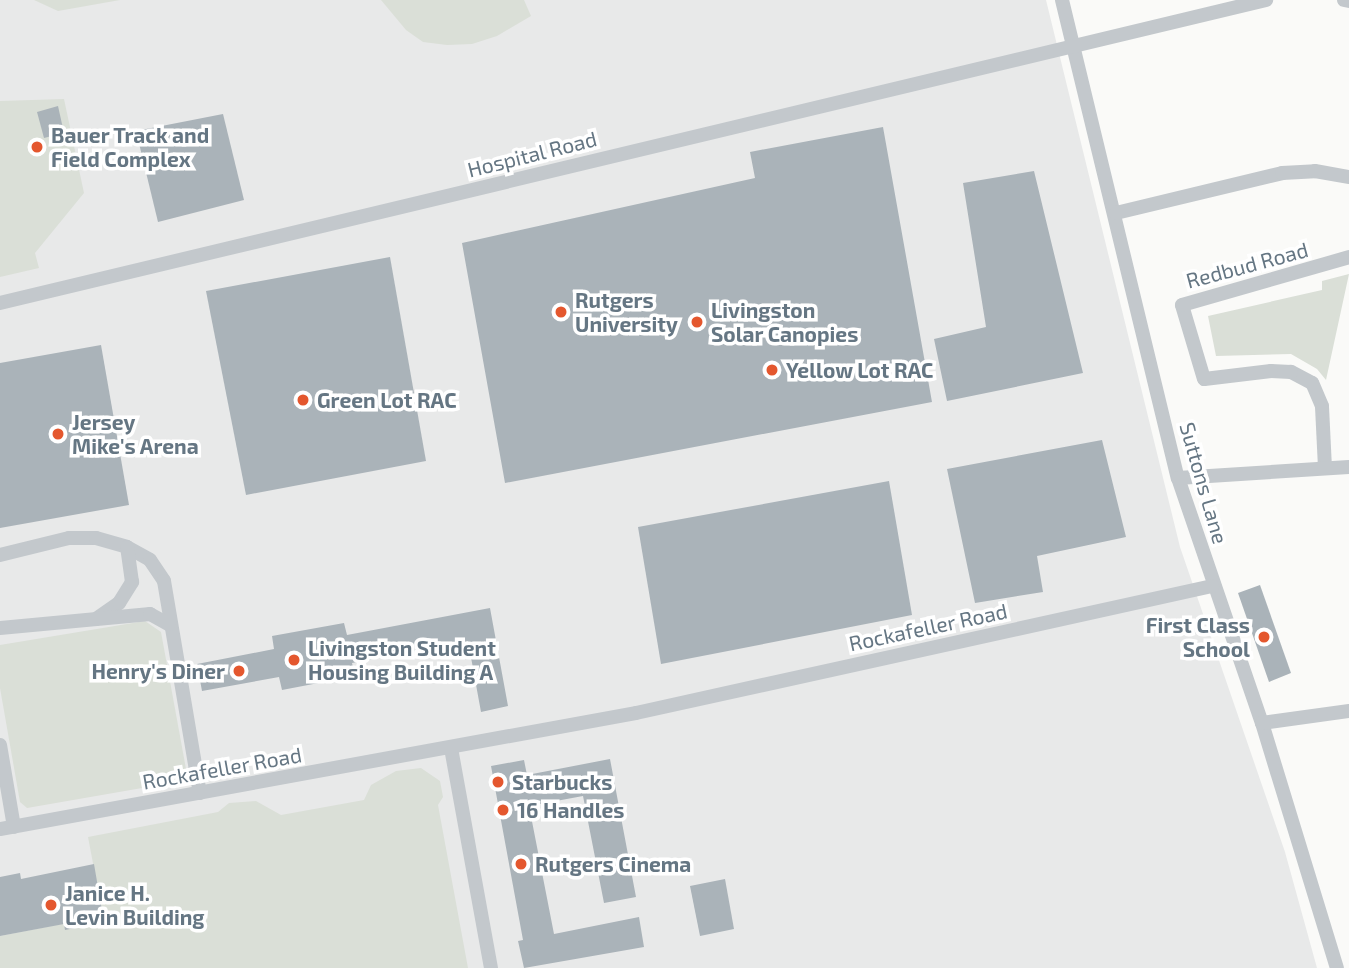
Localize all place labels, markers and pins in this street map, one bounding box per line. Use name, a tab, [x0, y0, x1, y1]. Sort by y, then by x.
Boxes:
place label: Bauer Track and Field Complex	[51, 122, 210, 172]
marker: Bauer Track and Field Complex	[29, 139, 45, 155]
place label: Rutgers University	[575, 287, 678, 337]
place label: Livingston Solar Canopies	[711, 297, 859, 347]
marker: Rutgers University	[553, 304, 569, 320]
marker: Livingston Solar Canopies	[689, 314, 705, 330]
place label: Yellow Lot RAC	[786, 357, 934, 383]
marker: Yellow Lot RAC	[764, 362, 780, 378]
place label: Green Lot RAC	[317, 387, 456, 413]
marker: Green Lot RAC	[295, 392, 311, 408]
place label: Jersey Mike's Arena	[72, 409, 199, 459]
marker: Jersey Mike's Arena	[50, 426, 66, 442]
place label: First Class School	[1146, 612, 1250, 662]
marker: First Class School	[1256, 629, 1272, 645]
place label: Livingston Student Housing Building A	[308, 635, 496, 685]
marker: Livingston Student Housing Building A	[286, 652, 302, 668]
place label: Henry's Diner	[91, 658, 225, 684]
marker: Henry's Diner	[231, 663, 247, 679]
place label: Starbucks	[512, 769, 612, 795]
marker: Starbucks	[490, 774, 506, 790]
place label: 16 Handles	[517, 797, 625, 823]
marker: 16 Handles	[495, 802, 511, 818]
place label: Rutgers Cinema	[535, 851, 691, 877]
marker: Rutgers Cinema	[513, 856, 529, 872]
place label: Janice H. Levin Building	[65, 880, 205, 930]
marker: Janice H. Levin Building	[43, 897, 59, 913]

